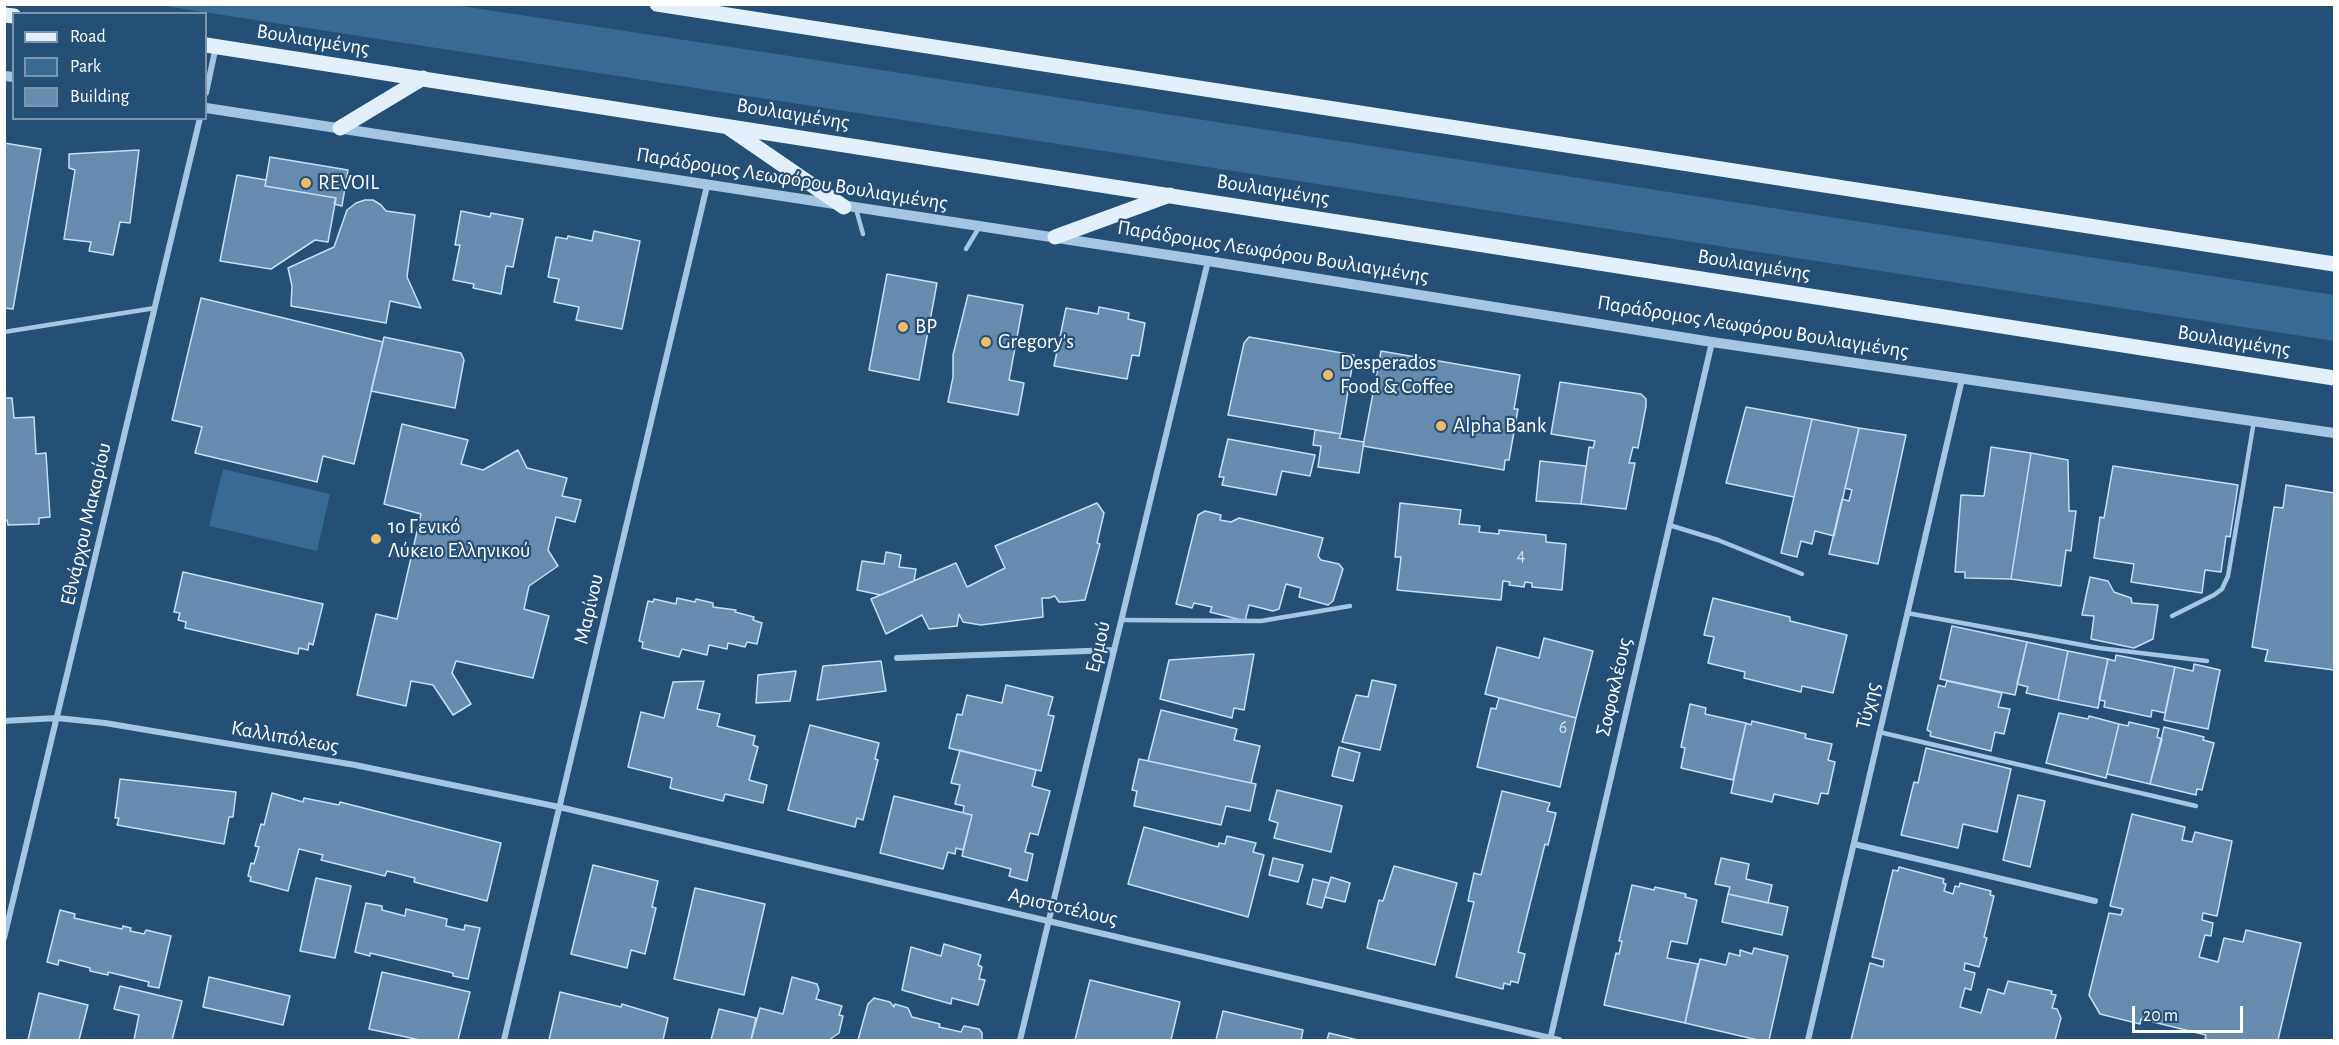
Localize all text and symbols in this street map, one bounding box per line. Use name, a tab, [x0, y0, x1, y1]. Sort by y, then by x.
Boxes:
legend	[12, 12, 207, 120]
street label: Βουλιαγμένης	[255, 19, 371, 61]
text: Road	[70, 28, 106, 46]
text: Park	[70, 58, 101, 76]
text: Building	[70, 88, 129, 106]
street label: Βουλιαγμένης	[735, 93, 851, 135]
street label: Παράδρομος Λεωφόρου Βουλιαγμένης	[635, 142, 949, 216]
street label: Βουλιαγμένης	[1215, 169, 1331, 211]
place label: REVOIL	[318, 170, 379, 196]
marker: REVOIL	[299, 176, 313, 190]
street label: Παράδρομος Λεωφόρου Βουλιαγμένης	[1116, 215, 1430, 289]
street label: Βουλιαγμένης	[1696, 244, 1812, 286]
street label: Παράδρομος Λεωφόρου Βουλιαγμένης	[1596, 290, 1910, 364]
place label: BP	[915, 314, 937, 340]
marker: BP	[896, 320, 910, 334]
street label: Βουλιαγμένης	[2176, 320, 2292, 362]
place label: Gregory's	[998, 329, 1074, 355]
marker: Gregory's	[979, 335, 993, 349]
place label: Desperados Food & Coffee	[1340, 350, 1453, 400]
marker: Desperados Food & Coffee	[1321, 368, 1335, 382]
place label: Alpha Bank	[1453, 413, 1546, 439]
marker: Alpha Bank	[1434, 419, 1448, 433]
street label: Εθνάρχου Μακαρίου	[55, 440, 117, 608]
place label: 1ο Γενικό Λύκειο Ελληνικού	[388, 514, 530, 564]
marker: 1ο Γενικό Λύκειο Ελληνικού	[369, 532, 383, 546]
house number: 4	[1517, 545, 1525, 567]
street label: Μαρίνου	[569, 571, 609, 647]
street label: Ερμού	[1080, 619, 1116, 675]
street label: Σοφοκλέους	[1590, 635, 1638, 739]
street label: Τύχης	[1850, 680, 1886, 732]
street label: Καλλιπόλεως	[229, 715, 341, 759]
house number: 6	[1559, 717, 1567, 739]
street label: Αριστοτέλους	[1006, 882, 1120, 932]
scale bar	[2135, 994, 2246, 1032]
text: 20 m	[2143, 1007, 2178, 1025]

